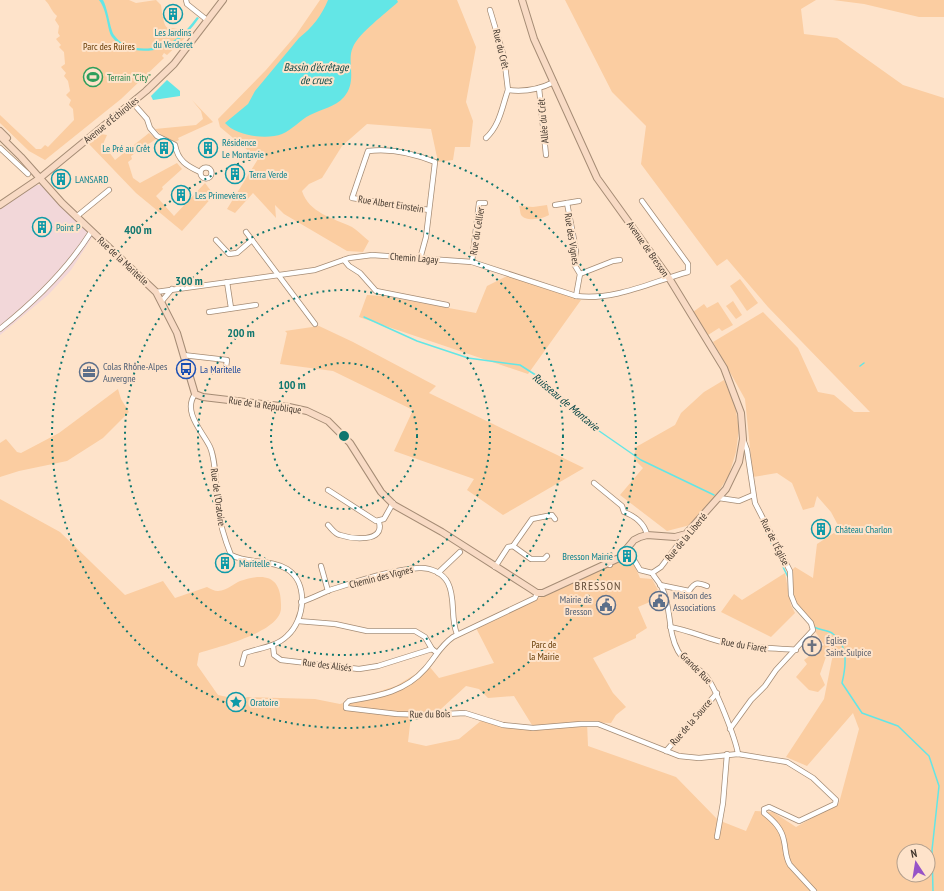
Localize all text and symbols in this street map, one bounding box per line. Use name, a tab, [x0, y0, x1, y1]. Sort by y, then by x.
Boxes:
building icon: Les Jardins du Verderet	[162, 3, 184, 25]
place label: Les Jardins du Verderet	[153, 26, 193, 51]
street label: Rue du Crêt	[490, 28, 512, 70]
park label: Parc des Ruires	[83, 40, 136, 53]
water label: Bassin d'écrêtage de crues	[283, 60, 350, 87]
sports icon: Terrain "City"	[82, 66, 104, 88]
place label: Terrain "City"	[107, 71, 151, 84]
street label: Avenue d'Échirolles	[81, 93, 142, 146]
street label: Allée du Crêt	[535, 98, 551, 144]
place label: Résidence Le Montavie	[222, 136, 264, 161]
building icon: Le Pré au Crêt	[153, 137, 175, 159]
building icon: Résidence Le Montavie	[197, 137, 219, 159]
place label: Le Pré au Crêt	[102, 142, 150, 155]
building icon: Terra Verde	[224, 163, 246, 185]
building icon: LANSARD	[50, 168, 72, 190]
place label: Terra Verde	[249, 168, 287, 181]
place label: LANSARD	[75, 173, 108, 186]
building icon: Les Primevères	[170, 184, 192, 206]
place label: Les Primevères	[195, 189, 247, 202]
street label: Rue Albert Einstein	[357, 192, 425, 216]
street label: Rue du Cellier	[467, 206, 487, 256]
street label: Rue des Vignes	[562, 212, 583, 266]
building icon: Point P	[31, 216, 53, 238]
street label: Avenue de Bresson	[624, 219, 672, 279]
place label: Point P	[56, 221, 81, 234]
text: 400 m	[124, 222, 152, 237]
street label: Rue de la Maritelle	[95, 234, 151, 288]
street label: Chemin Lagay	[389, 250, 439, 266]
text: 300 m	[175, 273, 203, 288]
text: 200 m	[227, 325, 255, 340]
bus stop icon: La Maritelle	[175, 358, 197, 380]
place label: Colas Rhône-Alpes Auvergne	[103, 360, 168, 385]
office icon: Colas Rhône-Alpes Auvergne	[78, 361, 100, 383]
place label: La Maritelle	[200, 363, 241, 376]
water label: Ruisseau de Montavie	[530, 370, 603, 435]
text: 100 m	[278, 377, 306, 392]
street label: Rue de la République	[228, 393, 302, 417]
centre of rings	[337, 429, 351, 443]
street label: Rue de l'Oratoire	[208, 467, 228, 527]
street label: Rue de la Liberté	[662, 510, 710, 564]
street label: Rue de l'Église	[758, 516, 792, 568]
building icon: Château Charlon	[810, 518, 832, 540]
place label: Château Charlon	[835, 523, 892, 536]
building icon: Bresson Mairie	[616, 545, 638, 567]
place label: Bresson Mairie	[562, 550, 613, 563]
building icon: Maritelle	[214, 552, 236, 574]
place label: Maritelle	[239, 557, 270, 570]
street label: Chemin des Vignes	[348, 563, 415, 591]
district label: BRESSON	[575, 578, 621, 593]
place label: Maison des Associations	[673, 589, 716, 614]
public building icon: Maison des Associations	[648, 590, 670, 612]
place label: Mairie de Bresson	[560, 593, 592, 618]
public building icon: Mairie de Bresson	[595, 594, 617, 616]
place label: Église Saint-Sulpice	[826, 634, 871, 659]
street label: Rue du Fiaret	[720, 635, 768, 655]
church icon: Église Saint-Sulpice	[801, 635, 823, 657]
park label: Parc de la Mairie	[529, 638, 559, 663]
street label: Grande Rue	[677, 649, 715, 687]
street label: Rue des Alisés	[302, 656, 353, 675]
place icon: Oratoire	[225, 691, 247, 713]
place label: Oratoire	[250, 696, 278, 709]
street label: Rue de la Source	[667, 696, 715, 748]
street label: Rue du Bois	[410, 707, 451, 721]
north arrow	[896, 843, 936, 883]
text: N	[910, 846, 918, 861]

